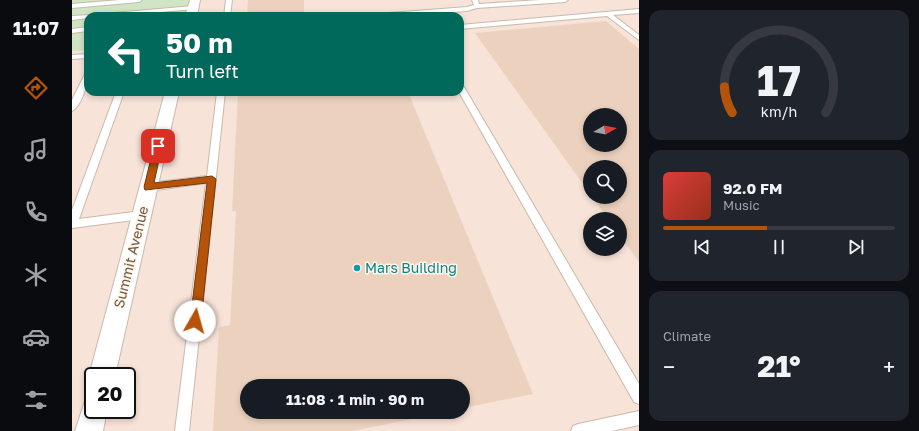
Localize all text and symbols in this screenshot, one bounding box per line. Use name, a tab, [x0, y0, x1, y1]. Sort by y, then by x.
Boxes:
text: 11:07	[13, 17, 59, 39]
text: 50 m	[166, 26, 233, 59]
icon: left	[100, 28, 152, 80]
text: 17	[757, 55, 801, 105]
text: Turn left	[166, 60, 239, 82]
icon: directions	[22, 74, 50, 102]
text: km/h	[761, 103, 797, 120]
north arrow	[583, 108, 627, 152]
map controls	[583, 108, 627, 256]
pin	[141, 129, 175, 163]
icon: arrive	[147, 135, 169, 157]
icon: music	[22, 136, 50, 164]
button: search	[583, 160, 627, 204]
text: 92.0 FM	[723, 179, 782, 197]
text: Music	[723, 197, 760, 213]
icon: phone	[22, 198, 50, 226]
street label: Summit Avenue	[110, 204, 151, 310]
button: layers	[583, 212, 627, 256]
icon: previous	[691, 236, 713, 258]
icon: pause	[768, 236, 790, 258]
icon: next	[845, 236, 867, 258]
place label: Mars Building	[365, 259, 457, 276]
icon: climate	[22, 261, 50, 289]
marker: Mars Building	[352, 263, 362, 273]
position arrow	[174, 300, 216, 342]
icon: car	[22, 323, 50, 351]
text: Climate	[663, 328, 711, 344]
text: 21°	[757, 348, 801, 384]
text: −	[663, 353, 675, 380]
text: +	[883, 353, 895, 380]
speed limit sign: 20	[84, 367, 136, 419]
icon: filters	[22, 386, 50, 414]
text: 11:08 · 1 min · 90 m	[286, 390, 424, 408]

